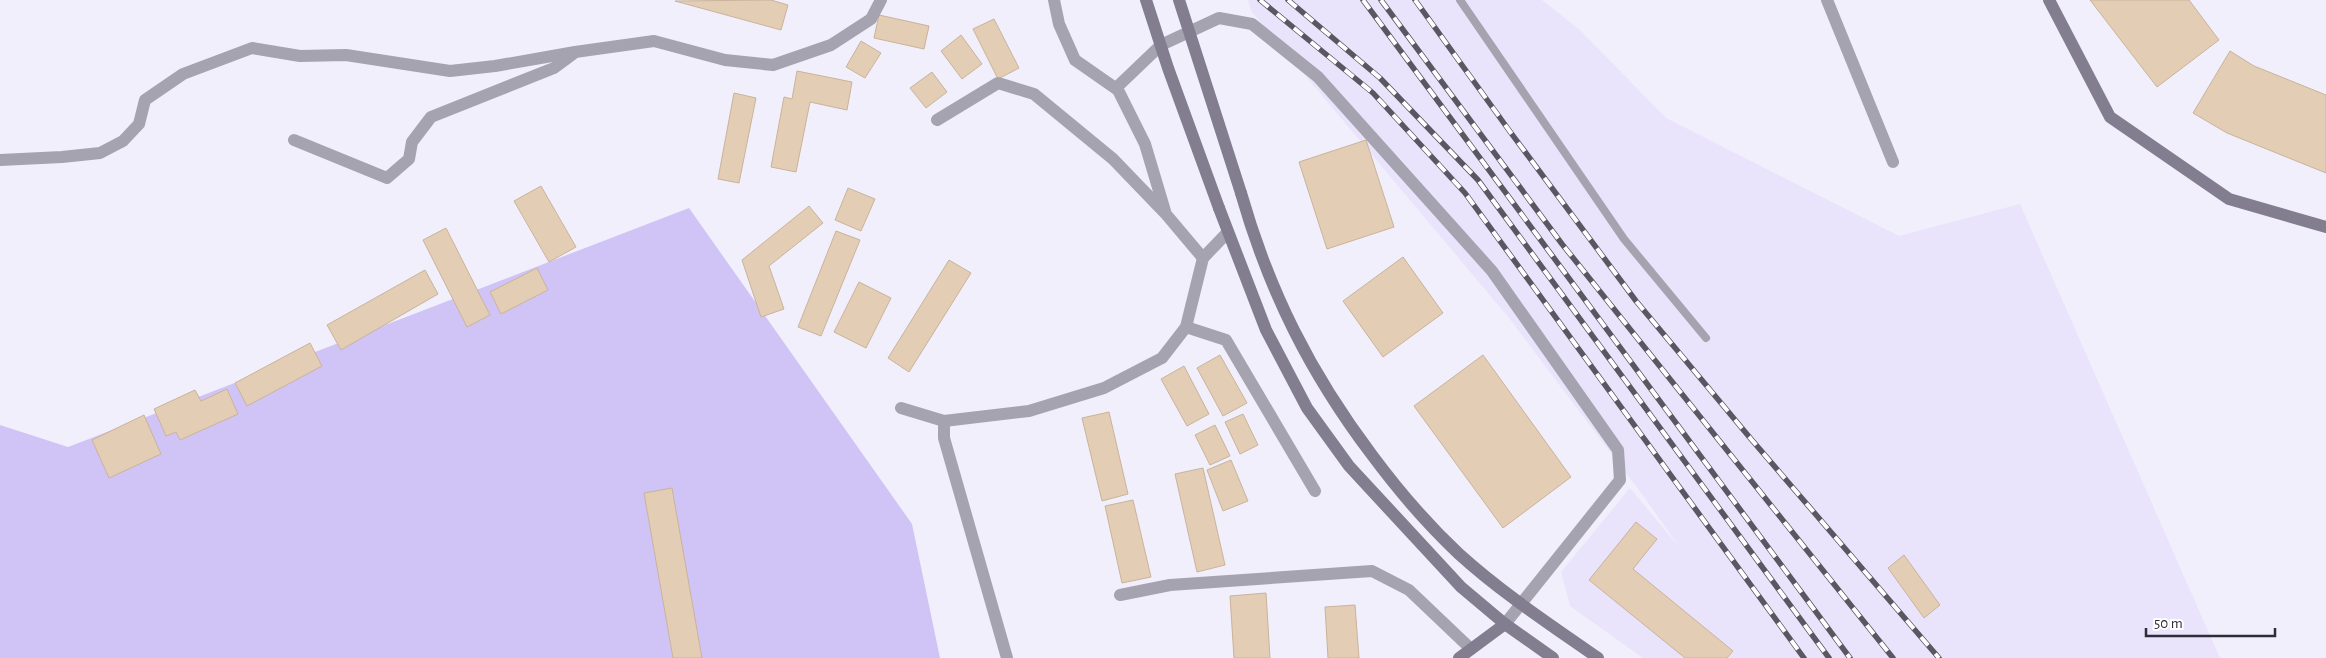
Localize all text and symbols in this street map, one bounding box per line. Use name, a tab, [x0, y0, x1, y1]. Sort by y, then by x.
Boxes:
scale bar	[2146, 606, 2275, 638]
text: 50 m	[2154, 616, 2183, 631]

